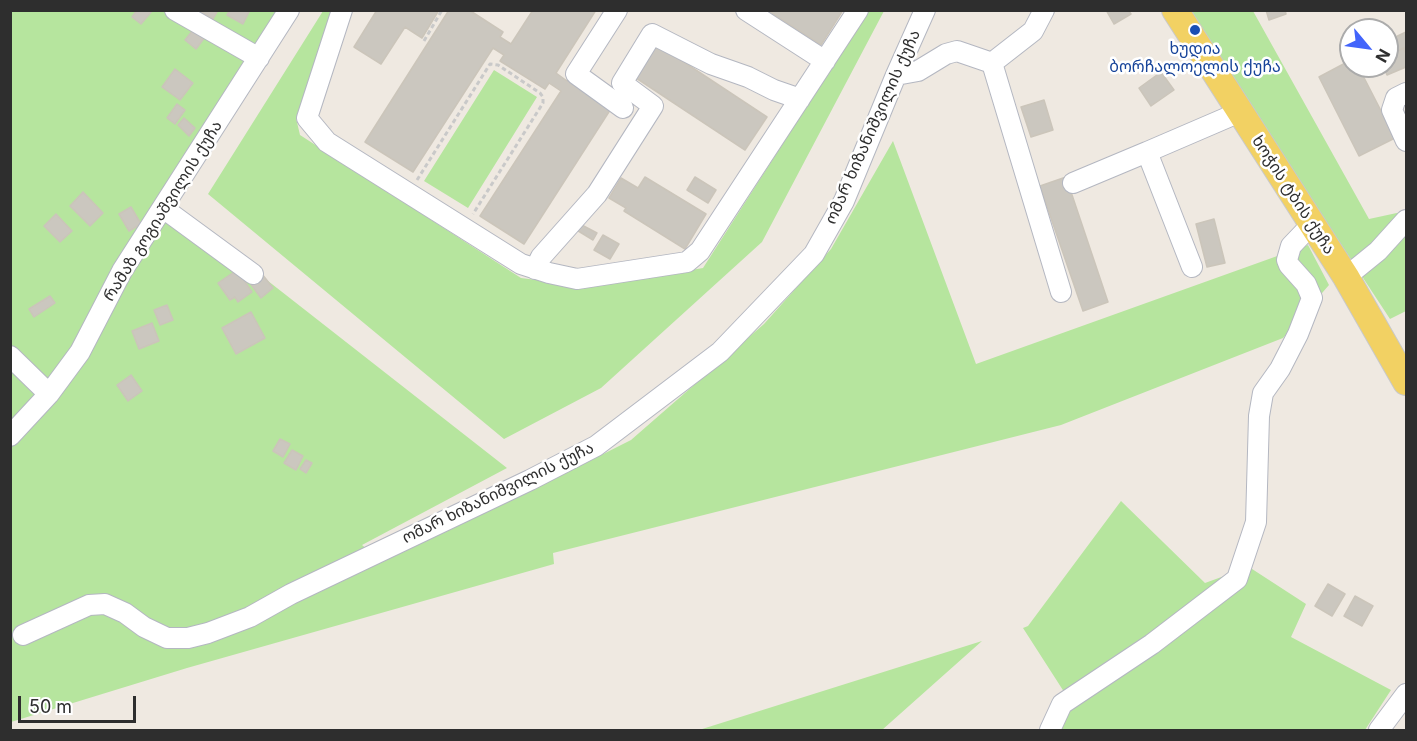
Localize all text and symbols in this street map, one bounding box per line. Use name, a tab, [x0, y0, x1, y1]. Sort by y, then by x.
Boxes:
north arrow	[1339, 18, 1399, 78]
marker: ხუდია ბორჩალოელის ქუჩა	[1188, 23, 1202, 37]
street label: ომარ ხიზანიშვილის ქუჩა	[821, 27, 925, 227]
place label: ხუდია ბორჩალოელის ქუჩა	[1109, 39, 1281, 77]
text: N	[1371, 46, 1395, 66]
street label: რამაზ გოგიაშვილის ქუჩა	[99, 117, 227, 305]
street label: ხოჭის ტბის ქუჩა	[1247, 132, 1339, 258]
street label: ომარ ხიზანიშვილის ქუჩა	[399, 438, 597, 548]
scale bar	[21, 684, 140, 722]
text: 50 m	[29, 696, 72, 717]

